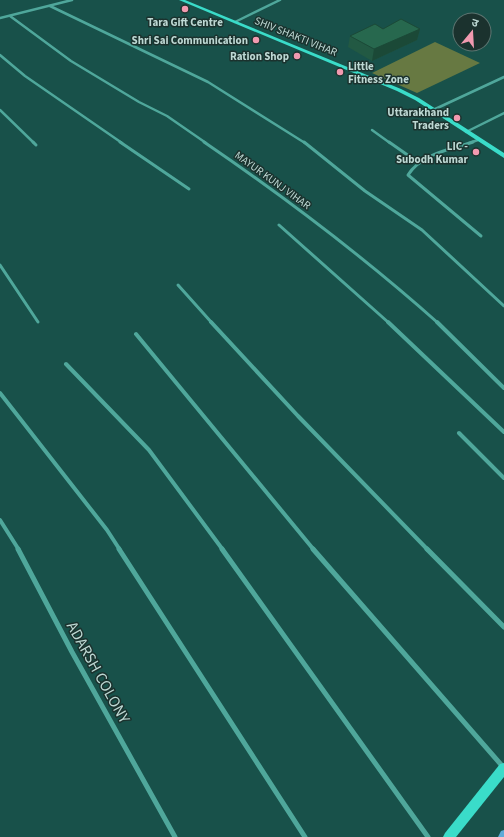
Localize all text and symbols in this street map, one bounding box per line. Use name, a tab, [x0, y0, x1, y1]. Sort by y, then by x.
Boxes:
marker: Tara Gift Centre	[180, 4, 190, 14]
north arrow	[452, 12, 492, 52]
street label: SHIV SHAKTI VIHAR	[252, 13, 339, 60]
place label: Tara Gift Centre	[147, 15, 223, 30]
text: उ	[470, 15, 481, 31]
place label: Shri Sai Communication	[132, 33, 248, 48]
marker: Shri Sai Communication	[251, 35, 261, 45]
place label: Ration Shop	[230, 49, 289, 64]
marker: Ration Shop	[292, 51, 302, 61]
place label: Little Fitness Zone	[348, 59, 409, 87]
marker: Little Fitness Zone	[335, 67, 345, 77]
place label: Uttarakhand Traders	[387, 105, 449, 133]
marker: Uttarakhand Traders	[452, 113, 462, 123]
place label: LIC - Subodh Kumar	[396, 139, 469, 167]
marker: LIC - Subodh Kumar	[471, 147, 481, 157]
street label: MAYUR KUNJ VIHAR	[232, 148, 314, 213]
street label: ADARSH COLONY	[61, 618, 135, 728]

